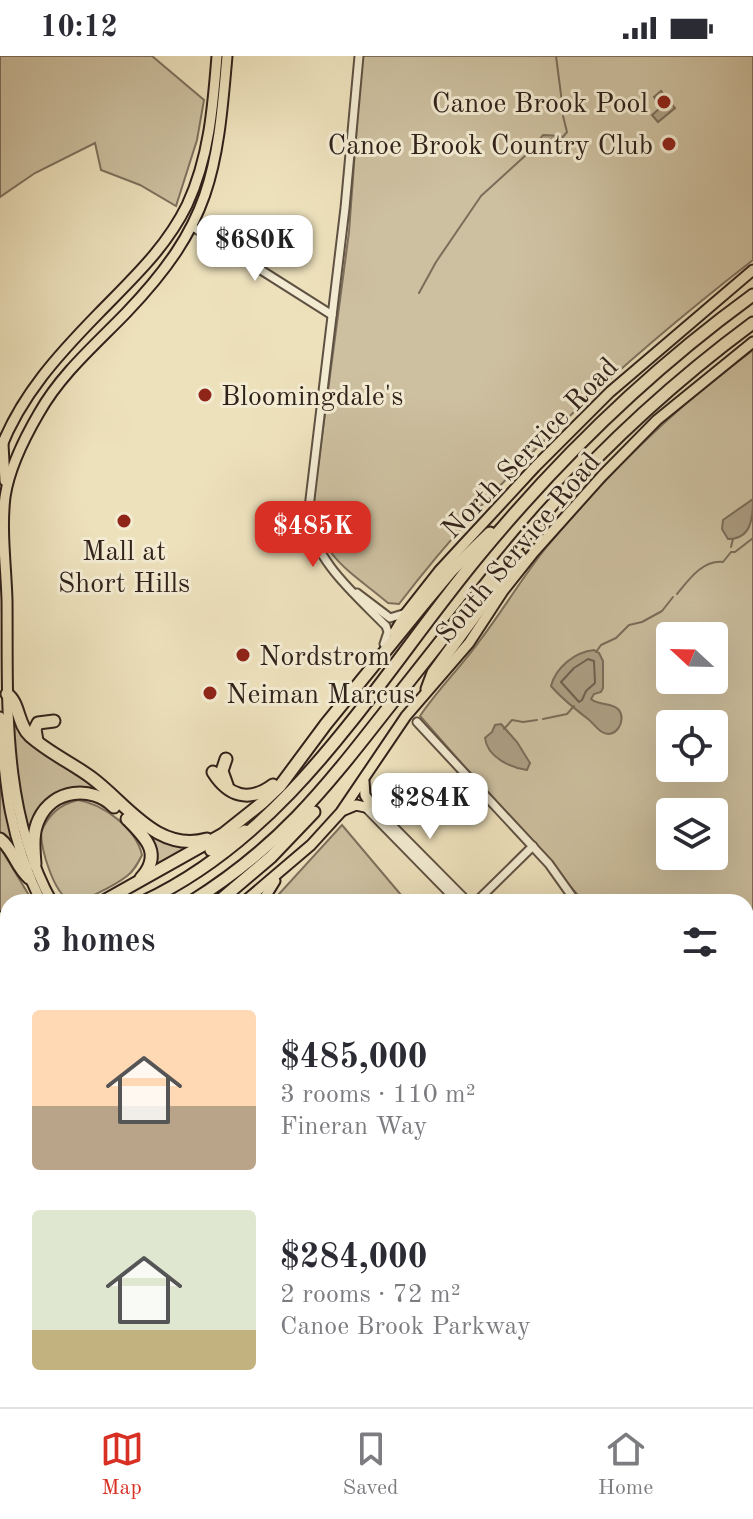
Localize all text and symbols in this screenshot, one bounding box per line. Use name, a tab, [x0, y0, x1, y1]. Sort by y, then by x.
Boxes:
text: 10:12	[40, 13, 118, 43]
place label: Canoe Brook Pool	[432, 91, 648, 119]
marker: Canoe Brook Pool	[655, 93, 673, 111]
place label: Canoe Brook Country Club	[327, 133, 653, 161]
marker: Canoe Brook Country Club	[660, 135, 678, 153]
pin: $680K	[199, 215, 311, 283]
text: $680K	[215, 228, 295, 254]
street label: North Service Road	[438, 353, 624, 545]
place label: Bloomingdale's	[221, 384, 403, 412]
marker: Bloomingdale's	[196, 386, 214, 404]
street label: South Service Road	[432, 449, 607, 649]
pin: $485K	[257, 501, 369, 569]
marker: Mall at Short Hills	[115, 512, 133, 530]
text: $485K	[273, 514, 353, 540]
place label: Mall at Short Hills	[58, 539, 190, 599]
north arrow	[656, 622, 728, 694]
map controls	[656, 622, 728, 870]
place label: Nordstrom	[259, 644, 390, 672]
marker: Nordstrom	[234, 646, 252, 664]
place label: Neiman Marcus	[226, 682, 415, 710]
marker: Neiman Marcus	[201, 684, 219, 702]
button: locate	[656, 710, 728, 782]
pin: $284K	[374, 773, 486, 841]
text: $284K	[390, 786, 470, 812]
button: layers	[656, 798, 728, 870]
icon: filters	[678, 920, 722, 964]
text: 3 homes	[32, 925, 155, 959]
text: $485,000	[280, 1041, 428, 1075]
icon: home	[96, 1042, 192, 1138]
text: 3 rooms · 110 m²	[280, 1082, 476, 1108]
text: Fineran Way	[280, 1114, 427, 1140]
text: $284,000	[280, 1241, 428, 1275]
icon: home	[96, 1242, 192, 1338]
text: 2 rooms · 72 m²	[280, 1282, 461, 1308]
text: Canoe Brook Parkway	[280, 1314, 531, 1340]
tab: Map	[100, 1427, 144, 1502]
tab: Saved	[343, 1427, 399, 1502]
tab: Home	[598, 1427, 653, 1502]

